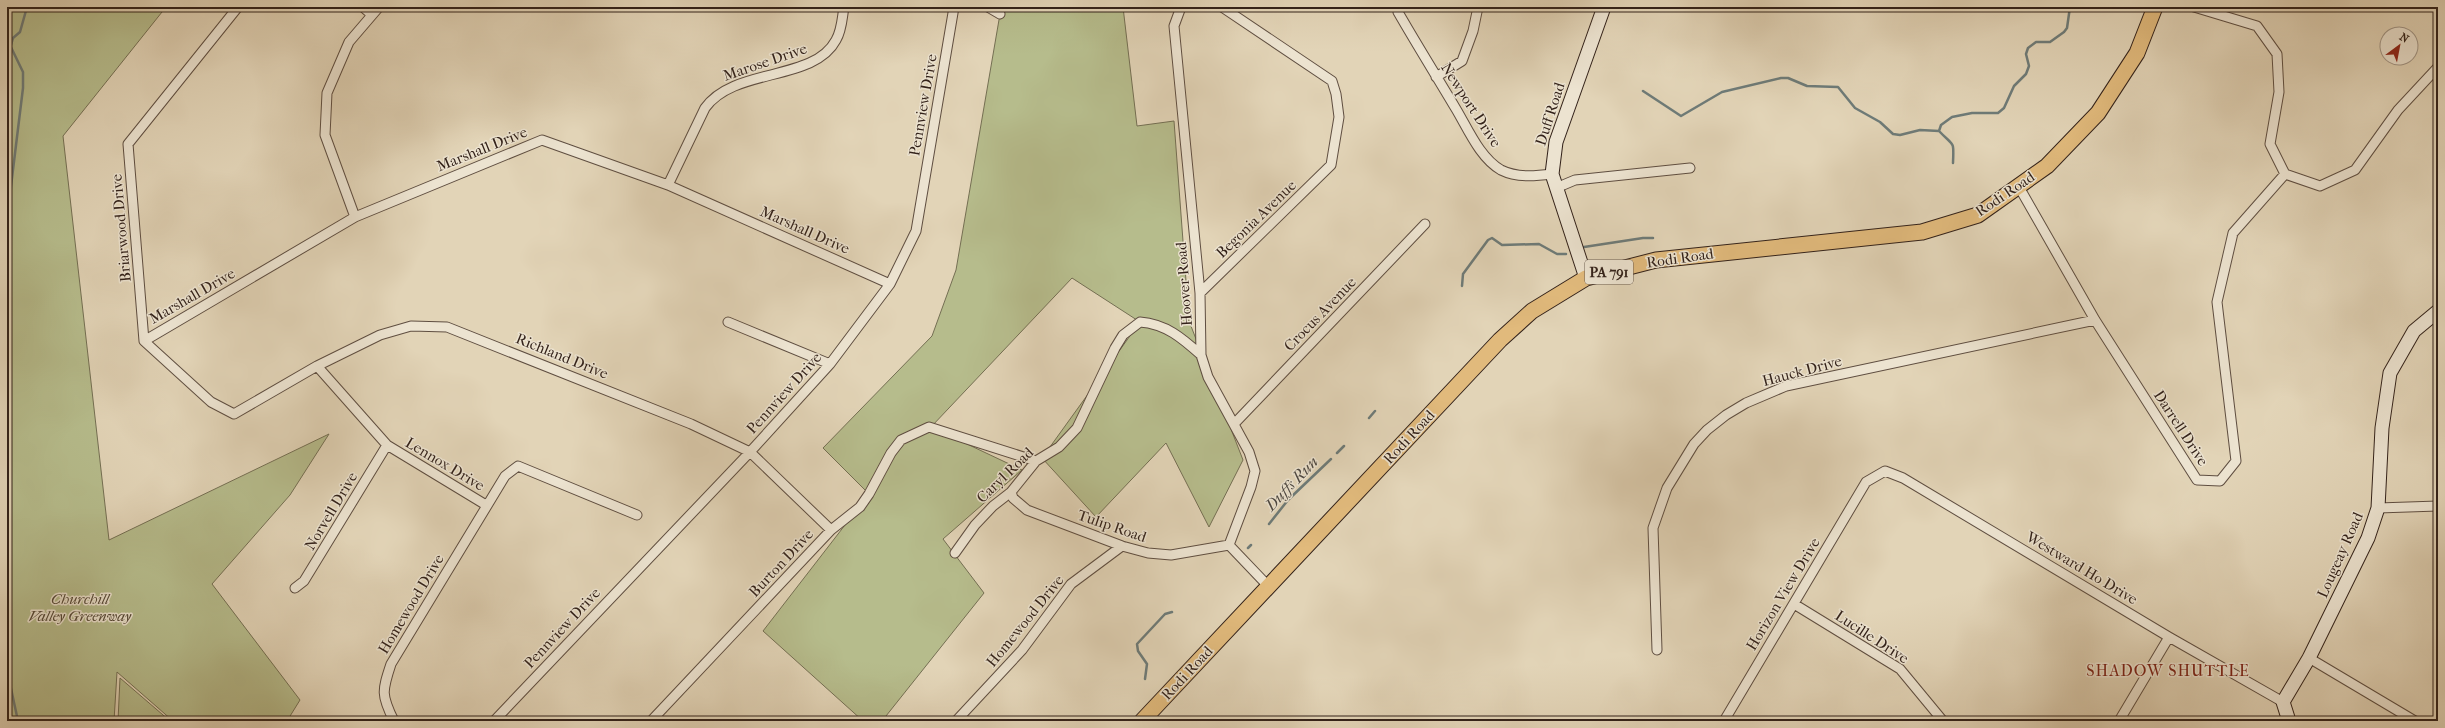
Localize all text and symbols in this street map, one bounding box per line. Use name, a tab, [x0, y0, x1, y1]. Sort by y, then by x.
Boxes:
north arrow	[2379, 26, 2419, 66]
text: N	[2397, 30, 2412, 46]
street label: Marose Drive	[721, 39, 810, 85]
street label: Pennview Drive	[905, 52, 941, 158]
street label: Newport Drive	[1437, 59, 1505, 151]
street label: Duff Road	[1531, 79, 1569, 148]
street label: Marshall Drive	[434, 122, 530, 175]
street label: Rodi Road	[1972, 167, 2039, 220]
street label: Briarwood Drive	[107, 173, 135, 283]
street label: Begonia Avenue	[1212, 176, 1300, 262]
street label: Marshall Drive	[757, 202, 853, 258]
street label: Hoover Road	[1172, 241, 1196, 327]
street label: Rodi Road	[1645, 244, 1715, 272]
road number: PA 791	[1585, 260, 1633, 284]
street label: Marshall Drive	[146, 264, 239, 328]
street label: Crocus Avenue	[1280, 273, 1360, 355]
street label: Richland Drive	[513, 329, 611, 383]
street label: Pennview Drive	[743, 348, 826, 437]
street label: Hauck Drive	[1760, 352, 1844, 390]
street label: Darrell Drive	[2150, 387, 2212, 470]
street label: Rodi Road	[1379, 406, 1439, 468]
street label: Lennox Drive	[402, 433, 488, 495]
street label: Caryl Road	[973, 443, 1038, 507]
water label: Duffs Run	[1260, 452, 1322, 515]
street label: Norvell Drive	[301, 468, 362, 553]
street label: Tulip Road	[1075, 506, 1150, 546]
street label: Lougeay Road	[2313, 509, 2367, 601]
street label: Burton Drive	[745, 525, 817, 601]
street label: Westward Ho Drive	[2022, 527, 2141, 609]
street label: Horizon View Drive	[1742, 534, 1824, 654]
street label: Homewood Drive	[374, 550, 448, 657]
street label: Homewood Drive	[982, 571, 1068, 671]
street label: Pennview Drive	[520, 584, 604, 672]
park label: Churchill Valley Greenway	[29, 590, 132, 625]
street label: Lucille Drive	[1832, 607, 1913, 668]
street label: Rodi Road	[1157, 642, 1217, 704]
district label: SHADOW SHUTTLE	[2086, 661, 2250, 680]

